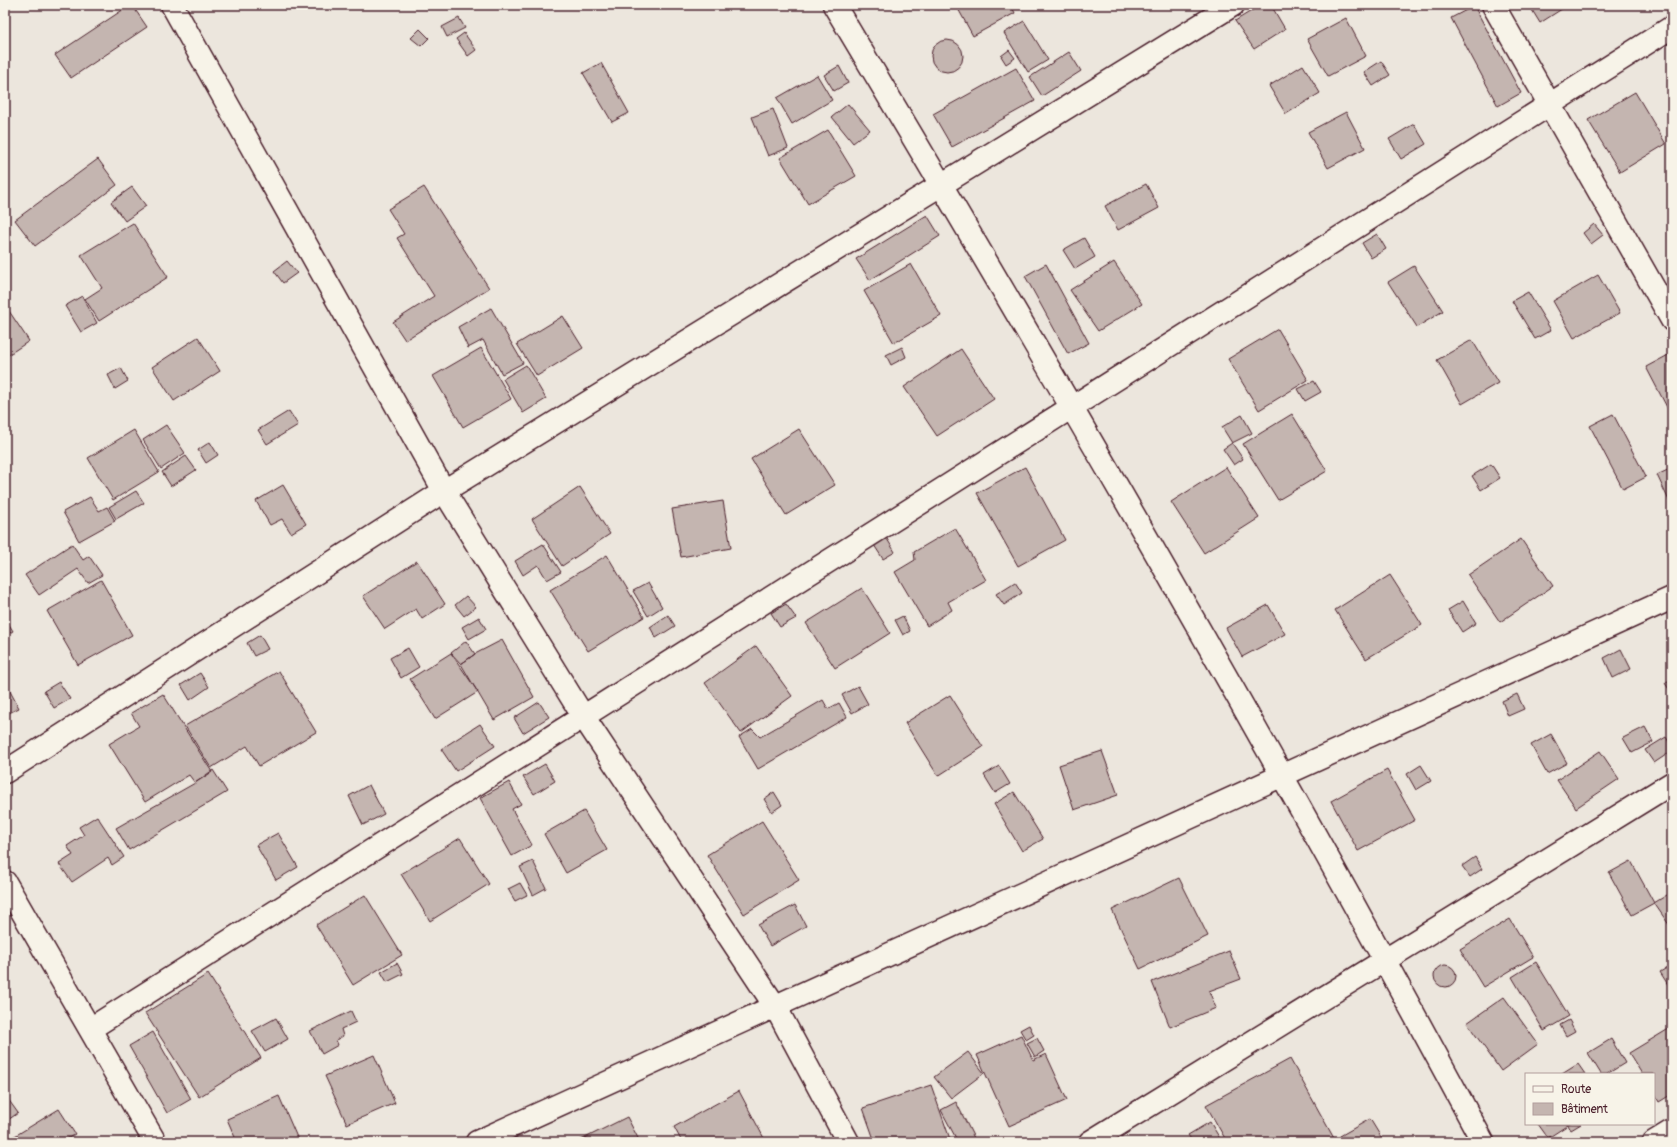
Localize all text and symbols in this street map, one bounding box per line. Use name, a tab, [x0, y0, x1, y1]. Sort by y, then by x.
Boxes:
legend	[1525, 1073, 1655, 1125]
text: Route	[1561, 1082, 1591, 1097]
text: Bâtiment	[1561, 1102, 1608, 1117]

